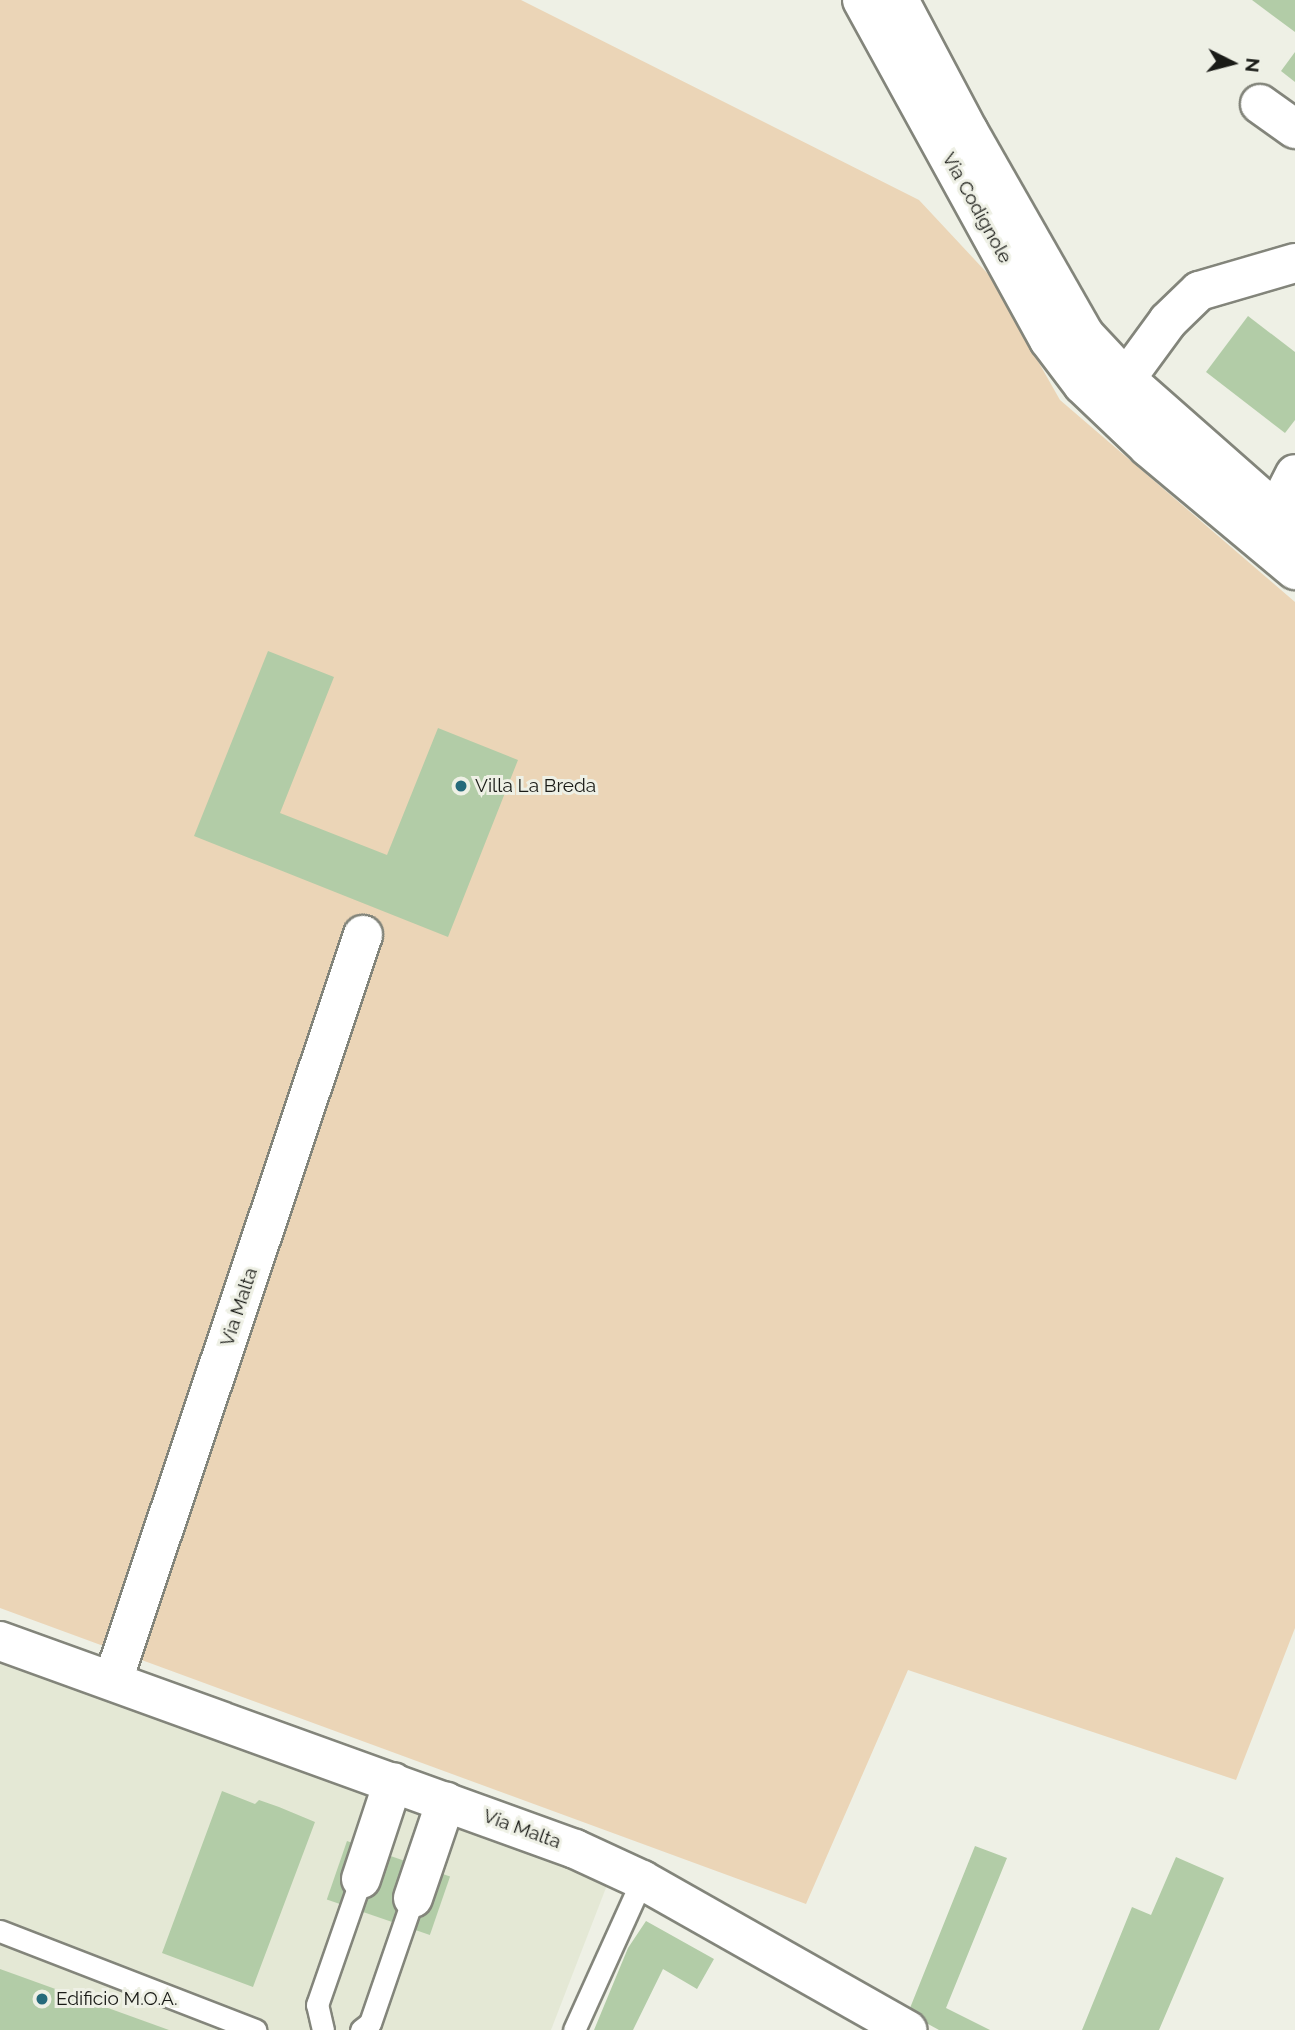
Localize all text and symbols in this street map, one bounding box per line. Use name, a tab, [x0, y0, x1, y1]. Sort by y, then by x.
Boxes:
north arrow	[1197, 28, 1267, 98]
text: N	[1241, 57, 1265, 74]
street label: Via Codignole	[937, 149, 1017, 267]
place label: Villa La Breda	[475, 775, 596, 797]
marker: Villa La Breda	[453, 778, 469, 794]
street label: Via Malta	[216, 1265, 262, 1349]
street label: Via Malta	[480, 1804, 564, 1854]
place label: Edificio M.O.A.	[56, 1988, 177, 2010]
marker: Edificio M.O.A.	[34, 1991, 50, 2007]

